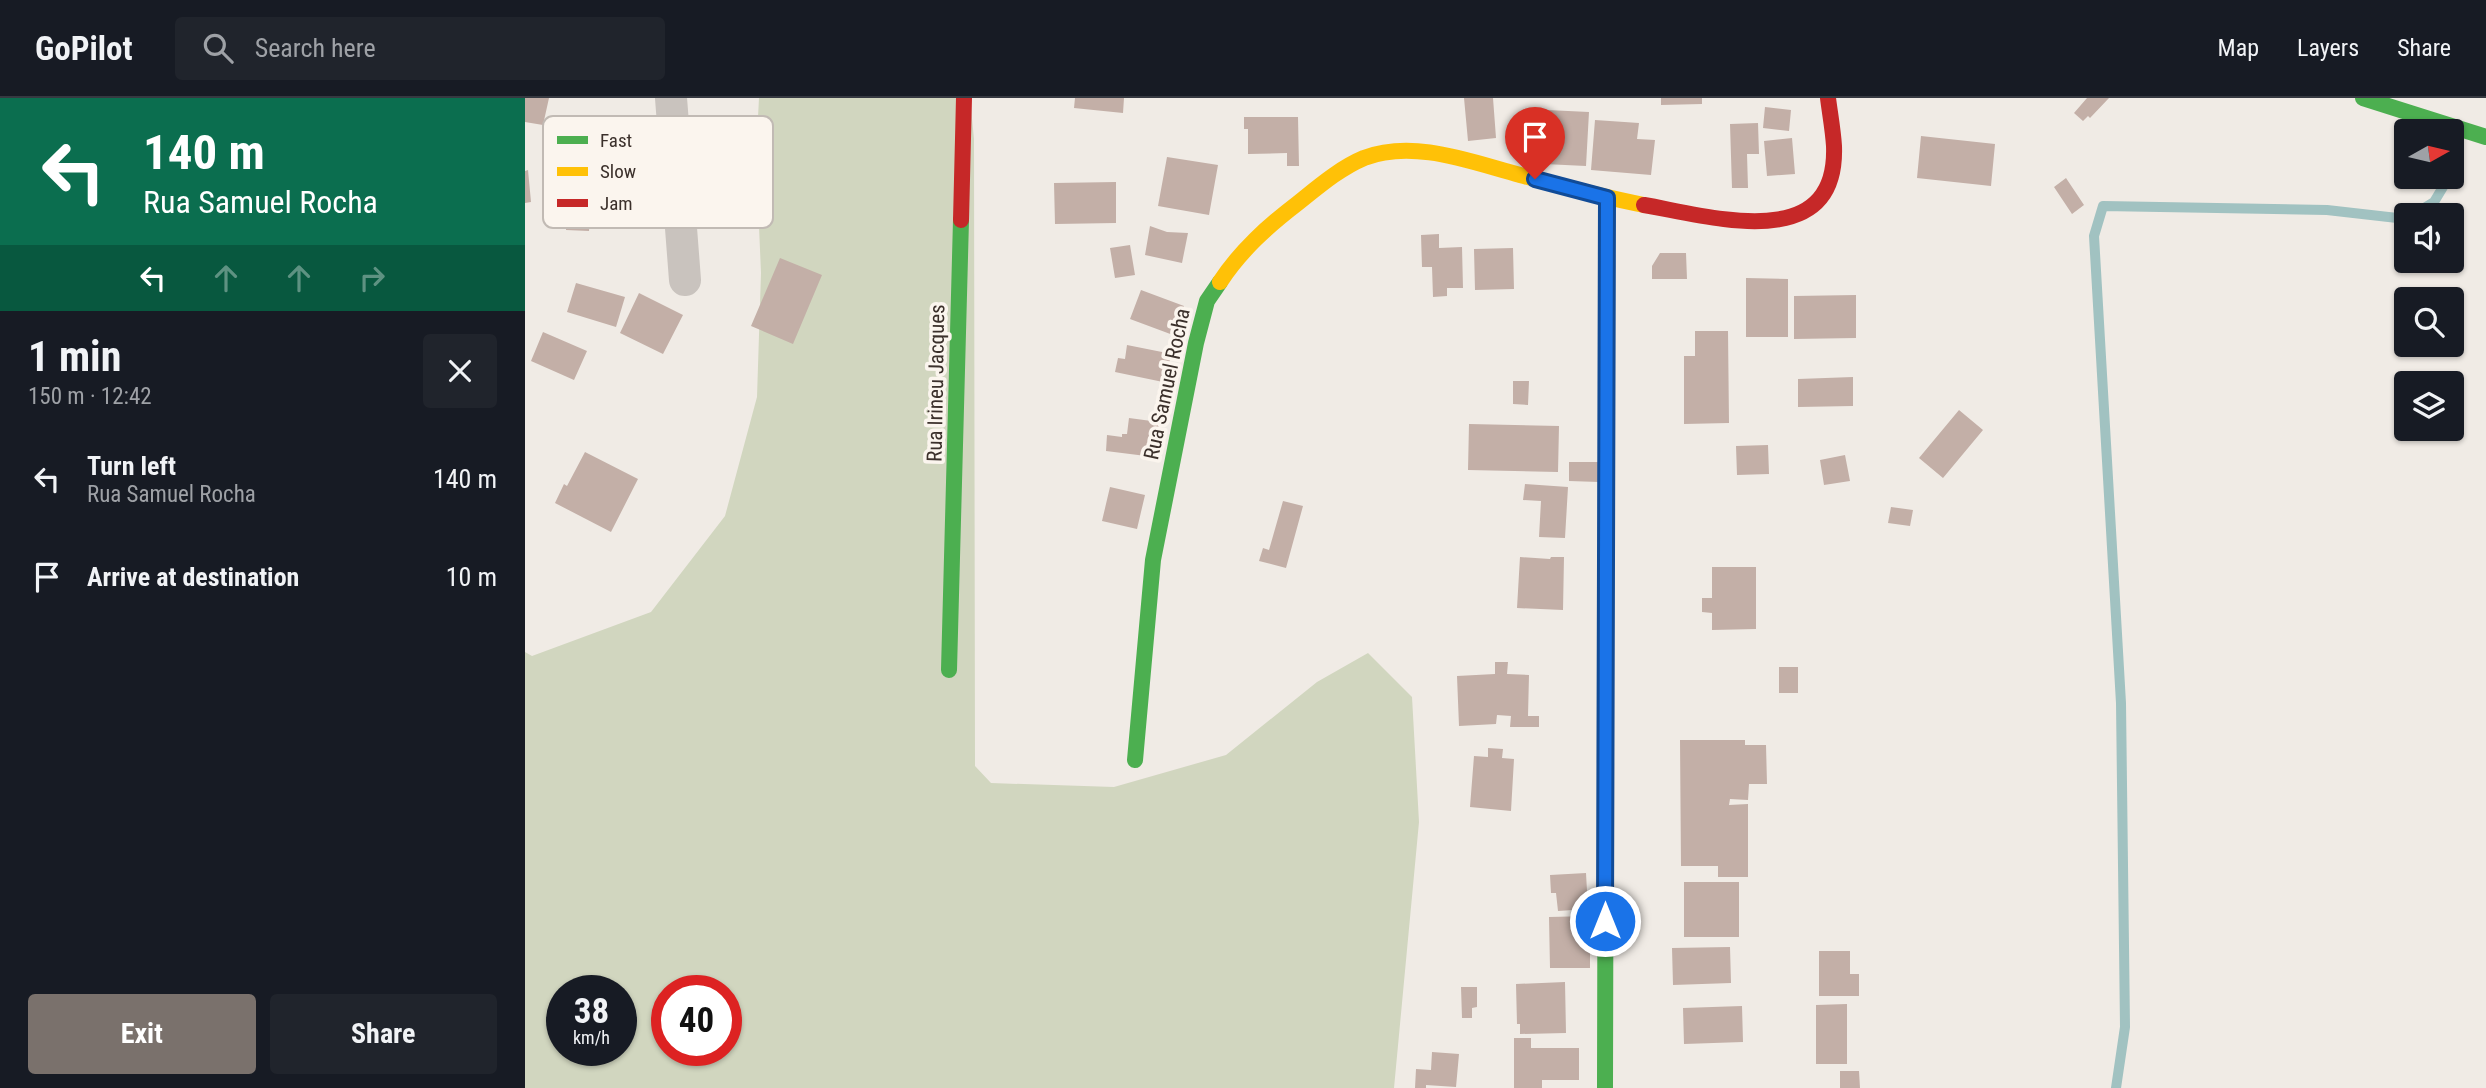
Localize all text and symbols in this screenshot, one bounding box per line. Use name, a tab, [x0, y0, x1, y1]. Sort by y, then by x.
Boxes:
search box	[175, 17, 665, 80]
text: GoPilot	[35, 29, 133, 68]
icon: search	[199, 29, 237, 67]
text: Search here	[255, 33, 376, 63]
text: Map	[2218, 34, 2259, 62]
text: Layers	[2297, 34, 2359, 62]
text: Share	[2397, 34, 2451, 62]
pin	[1505, 107, 1565, 179]
legend	[543, 116, 773, 228]
icon: arrive	[1516, 118, 1554, 156]
north arrow	[2394, 119, 2464, 189]
map controls	[2394, 119, 2464, 441]
text: 140 m	[143, 124, 265, 181]
icon: left	[28, 126, 119, 217]
text: Fast	[600, 129, 632, 152]
text: Slow	[600, 160, 636, 183]
text: Rua Samuel Rocha	[143, 183, 378, 221]
text: Jam	[600, 192, 633, 215]
button: sound	[2394, 203, 2464, 273]
icon: left	[134, 259, 172, 297]
icon: ahead	[207, 259, 245, 297]
icon: ahead	[280, 259, 318, 297]
icon: right	[353, 259, 391, 297]
button: search	[2394, 287, 2464, 357]
street label: Rua Irineu Jacques	[923, 304, 949, 462]
street label: Rua Samuel Rocha	[1139, 306, 1195, 462]
text: 1 min	[28, 332, 121, 381]
button: close	[423, 334, 497, 408]
button: layers	[2394, 371, 2464, 441]
text: 150 m · 12:42	[28, 383, 152, 410]
text: Turn left	[87, 451, 176, 481]
icon: left	[28, 460, 66, 498]
text: 140 m	[433, 464, 497, 494]
text: Rua Samuel Rocha	[87, 481, 256, 508]
icon: arrive	[28, 558, 66, 596]
text: Arrive at destination	[87, 562, 299, 592]
text: 10 m	[446, 562, 497, 592]
position arrow	[1568, 884, 1642, 958]
speed limit sign: 40	[651, 975, 742, 1066]
text: 38	[574, 991, 609, 1032]
button: Exit	[28, 994, 256, 1074]
button: Share	[270, 994, 497, 1074]
text: km/h	[573, 1027, 610, 1048]

